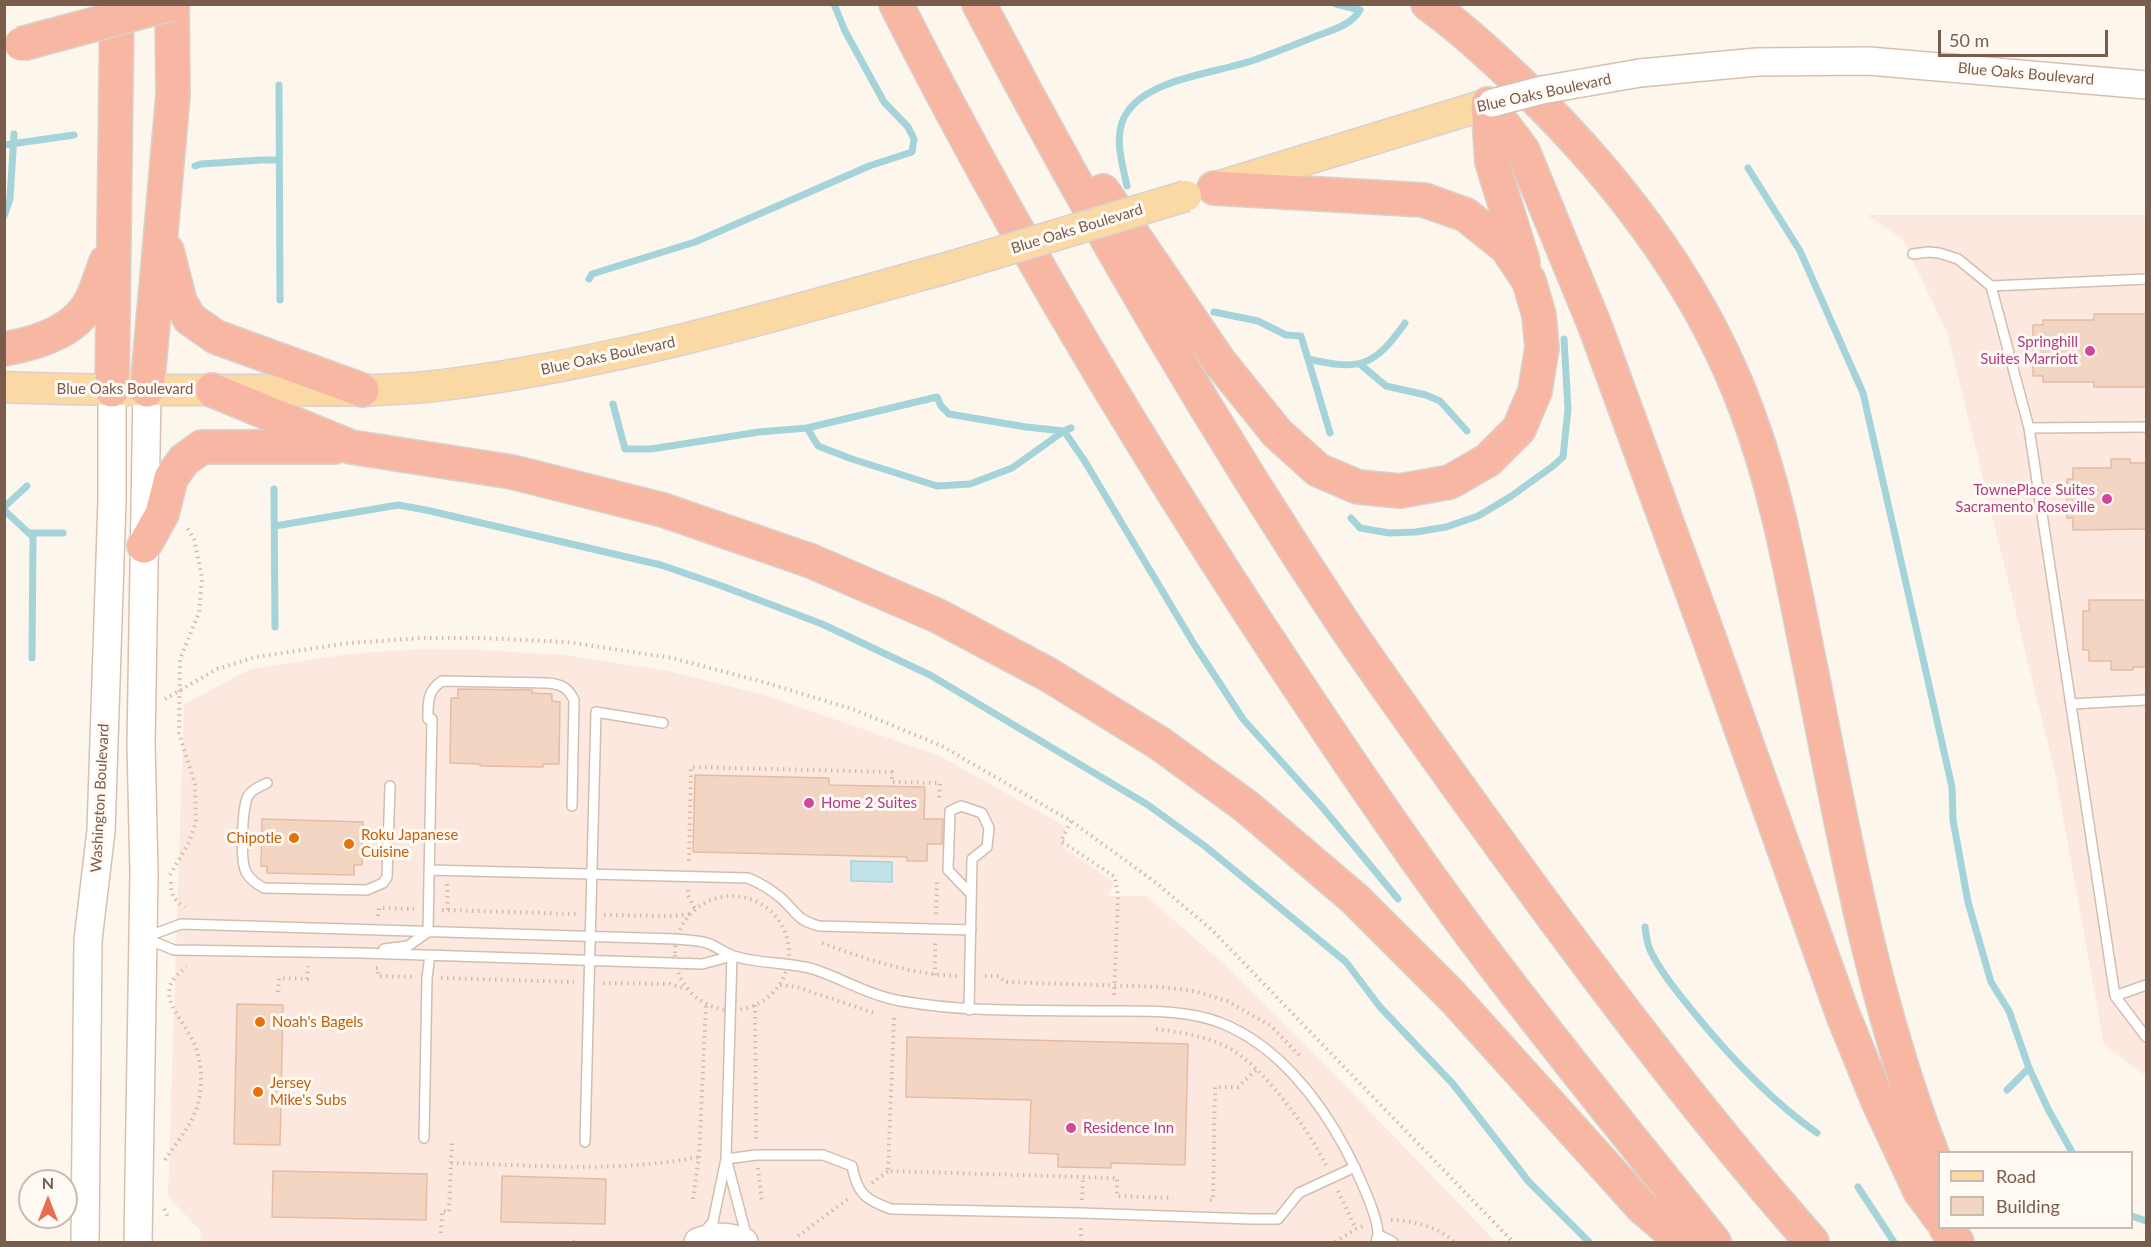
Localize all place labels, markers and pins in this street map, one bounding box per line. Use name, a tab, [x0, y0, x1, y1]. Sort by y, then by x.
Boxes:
place label: Springhill Suites Marriott	[1980, 333, 2078, 368]
marker: Springhill Suites Marriott	[2083, 344, 2097, 358]
place label: TownePlace Suites Sacramento Roseville	[1955, 481, 2095, 516]
marker: TownePlace Suites Sacramento Roseville	[2100, 492, 2114, 506]
place label: Home 2 Suites	[821, 794, 917, 812]
marker: Home 2 Suites	[802, 796, 816, 810]
place label: Roku Japanese Cuisine	[361, 826, 458, 861]
place label: Chipotle	[226, 829, 282, 847]
marker: Chipotle	[287, 831, 301, 845]
marker: Roku Japanese Cuisine	[342, 837, 356, 851]
place label: Noah's Bagels	[272, 1013, 363, 1031]
marker: Noah's Bagels	[253, 1015, 267, 1029]
place label: Jersey Mike's Subs	[270, 1074, 347, 1109]
marker: Jersey Mike's Subs	[251, 1085, 265, 1099]
place label: Residence Inn	[1083, 1119, 1174, 1137]
marker: Residence Inn	[1064, 1121, 1078, 1135]

